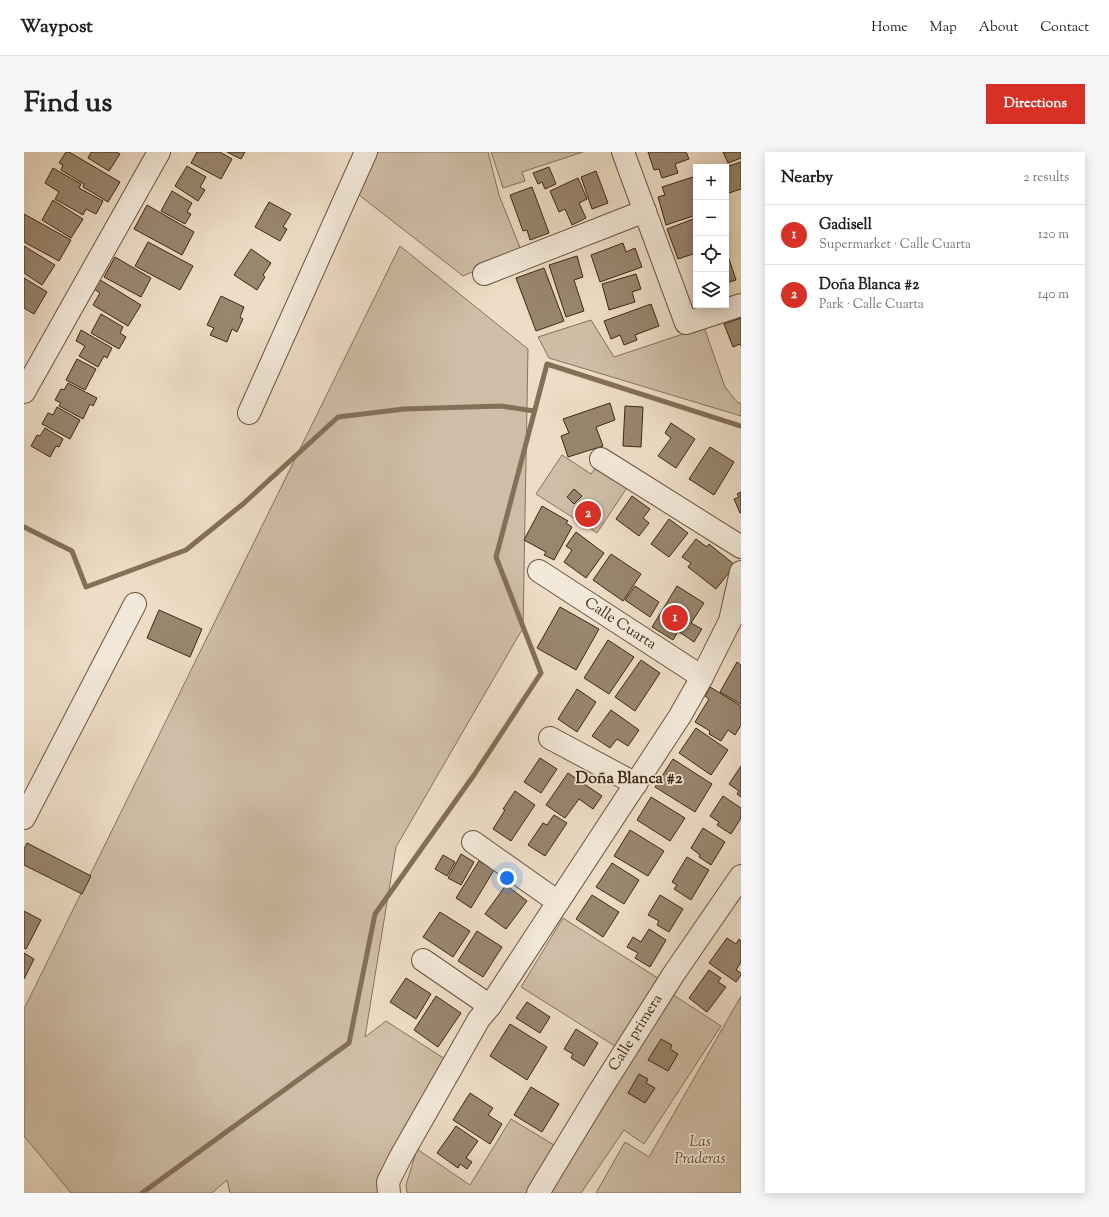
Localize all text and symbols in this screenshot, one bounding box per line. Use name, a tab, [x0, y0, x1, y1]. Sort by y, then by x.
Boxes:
text: Waypost	[20, 14, 93, 41]
text: Home	[871, 18, 908, 38]
text: Map	[930, 18, 957, 38]
text: About	[979, 18, 1018, 38]
text: Contact	[1040, 18, 1089, 38]
text: Find us	[24, 84, 112, 124]
button: Directions	[986, 84, 1085, 124]
map controls	[693, 164, 729, 308]
button: +	[693, 164, 729, 200]
text: Nearby	[781, 166, 833, 190]
text: 2 results	[1024, 169, 1069, 187]
button: −	[693, 200, 729, 236]
text: Gadisell	[819, 215, 872, 236]
text: 1	[792, 226, 796, 244]
text: 120 m	[1038, 226, 1069, 244]
button: locate	[693, 236, 729, 272]
text: Supermarket · Calle Cuarta	[819, 236, 971, 254]
button: layers	[693, 272, 729, 308]
text: Doña Blanca #2	[819, 275, 919, 296]
text: 2	[791, 286, 797, 304]
text: 140 m	[1038, 286, 1069, 304]
text: Park · Calle Cuarta	[819, 296, 924, 314]
pin: 2	[575, 499, 601, 529]
street label: Calle Cuarta	[580, 593, 660, 655]
pin: 1	[662, 603, 688, 633]
district label: Doña Blanca #2	[576, 768, 683, 791]
your location	[497, 868, 517, 888]
street label: Calle primera	[604, 990, 668, 1076]
park label: Las Praderas	[675, 1132, 725, 1170]

